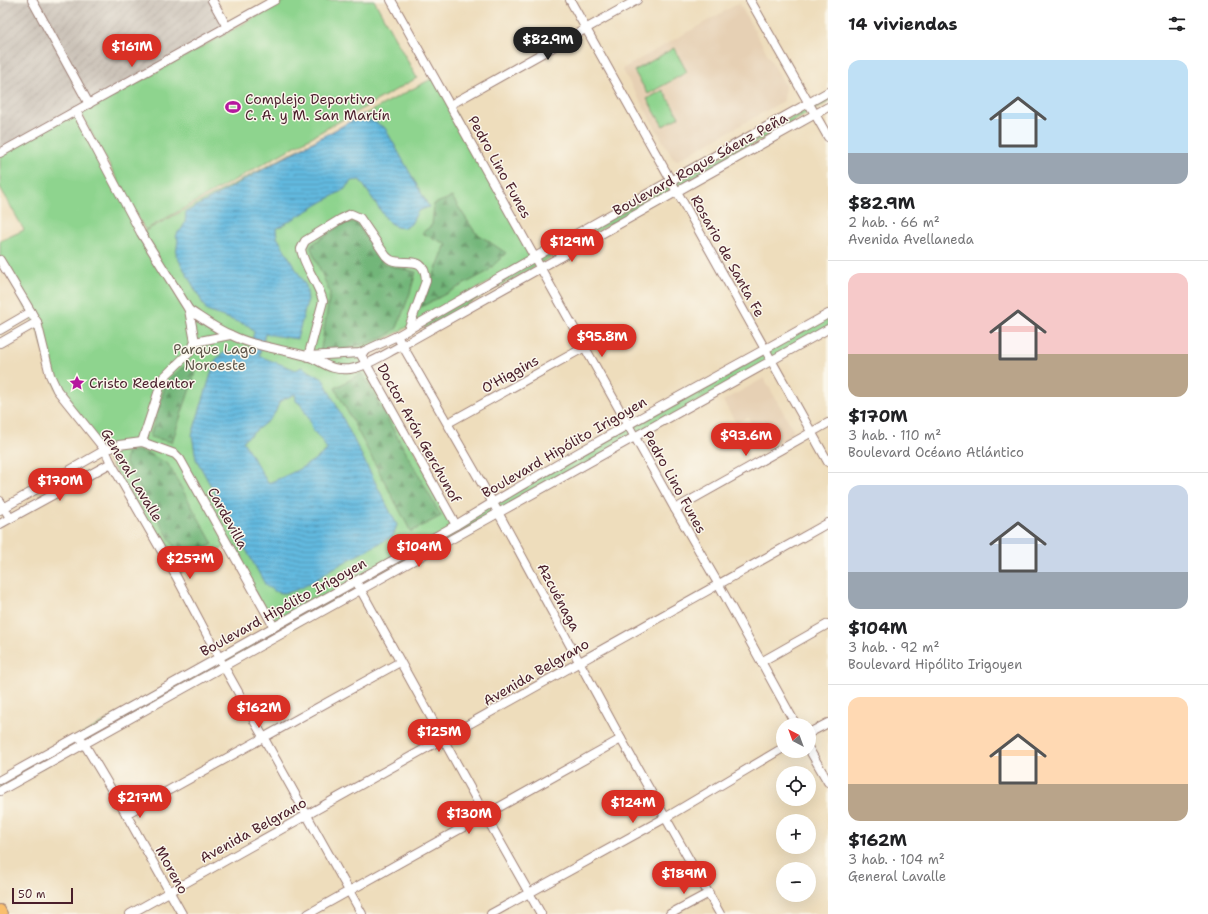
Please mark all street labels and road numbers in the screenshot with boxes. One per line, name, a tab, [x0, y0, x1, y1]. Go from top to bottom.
street label: Boulevard Roque Sáenz Peña	[610, 108, 791, 220]
street label: Pedro Lino Funes	[464, 113, 536, 221]
street label: Rosario de Santa Fe	[687, 192, 769, 320]
street label: O'Higgins	[478, 351, 542, 397]
street label: Doctor Arón Gerchunof	[373, 360, 465, 507]
street label: Boulevard Hipólito Irigoyen	[478, 392, 650, 502]
street label: General Lavalle	[97, 425, 167, 525]
street label: Pedro Lino Funes	[639, 428, 711, 536]
street label: Cardevilla	[204, 484, 252, 552]
street label: Boulevard Hipólito Irigoyen	[197, 553, 370, 660]
street label: Azcuénaga	[534, 560, 585, 634]
street label: Avenida Belgrano	[480, 634, 592, 710]
street label: Avenida Belgrano	[196, 793, 310, 867]
street label: Moreno	[151, 843, 193, 897]

